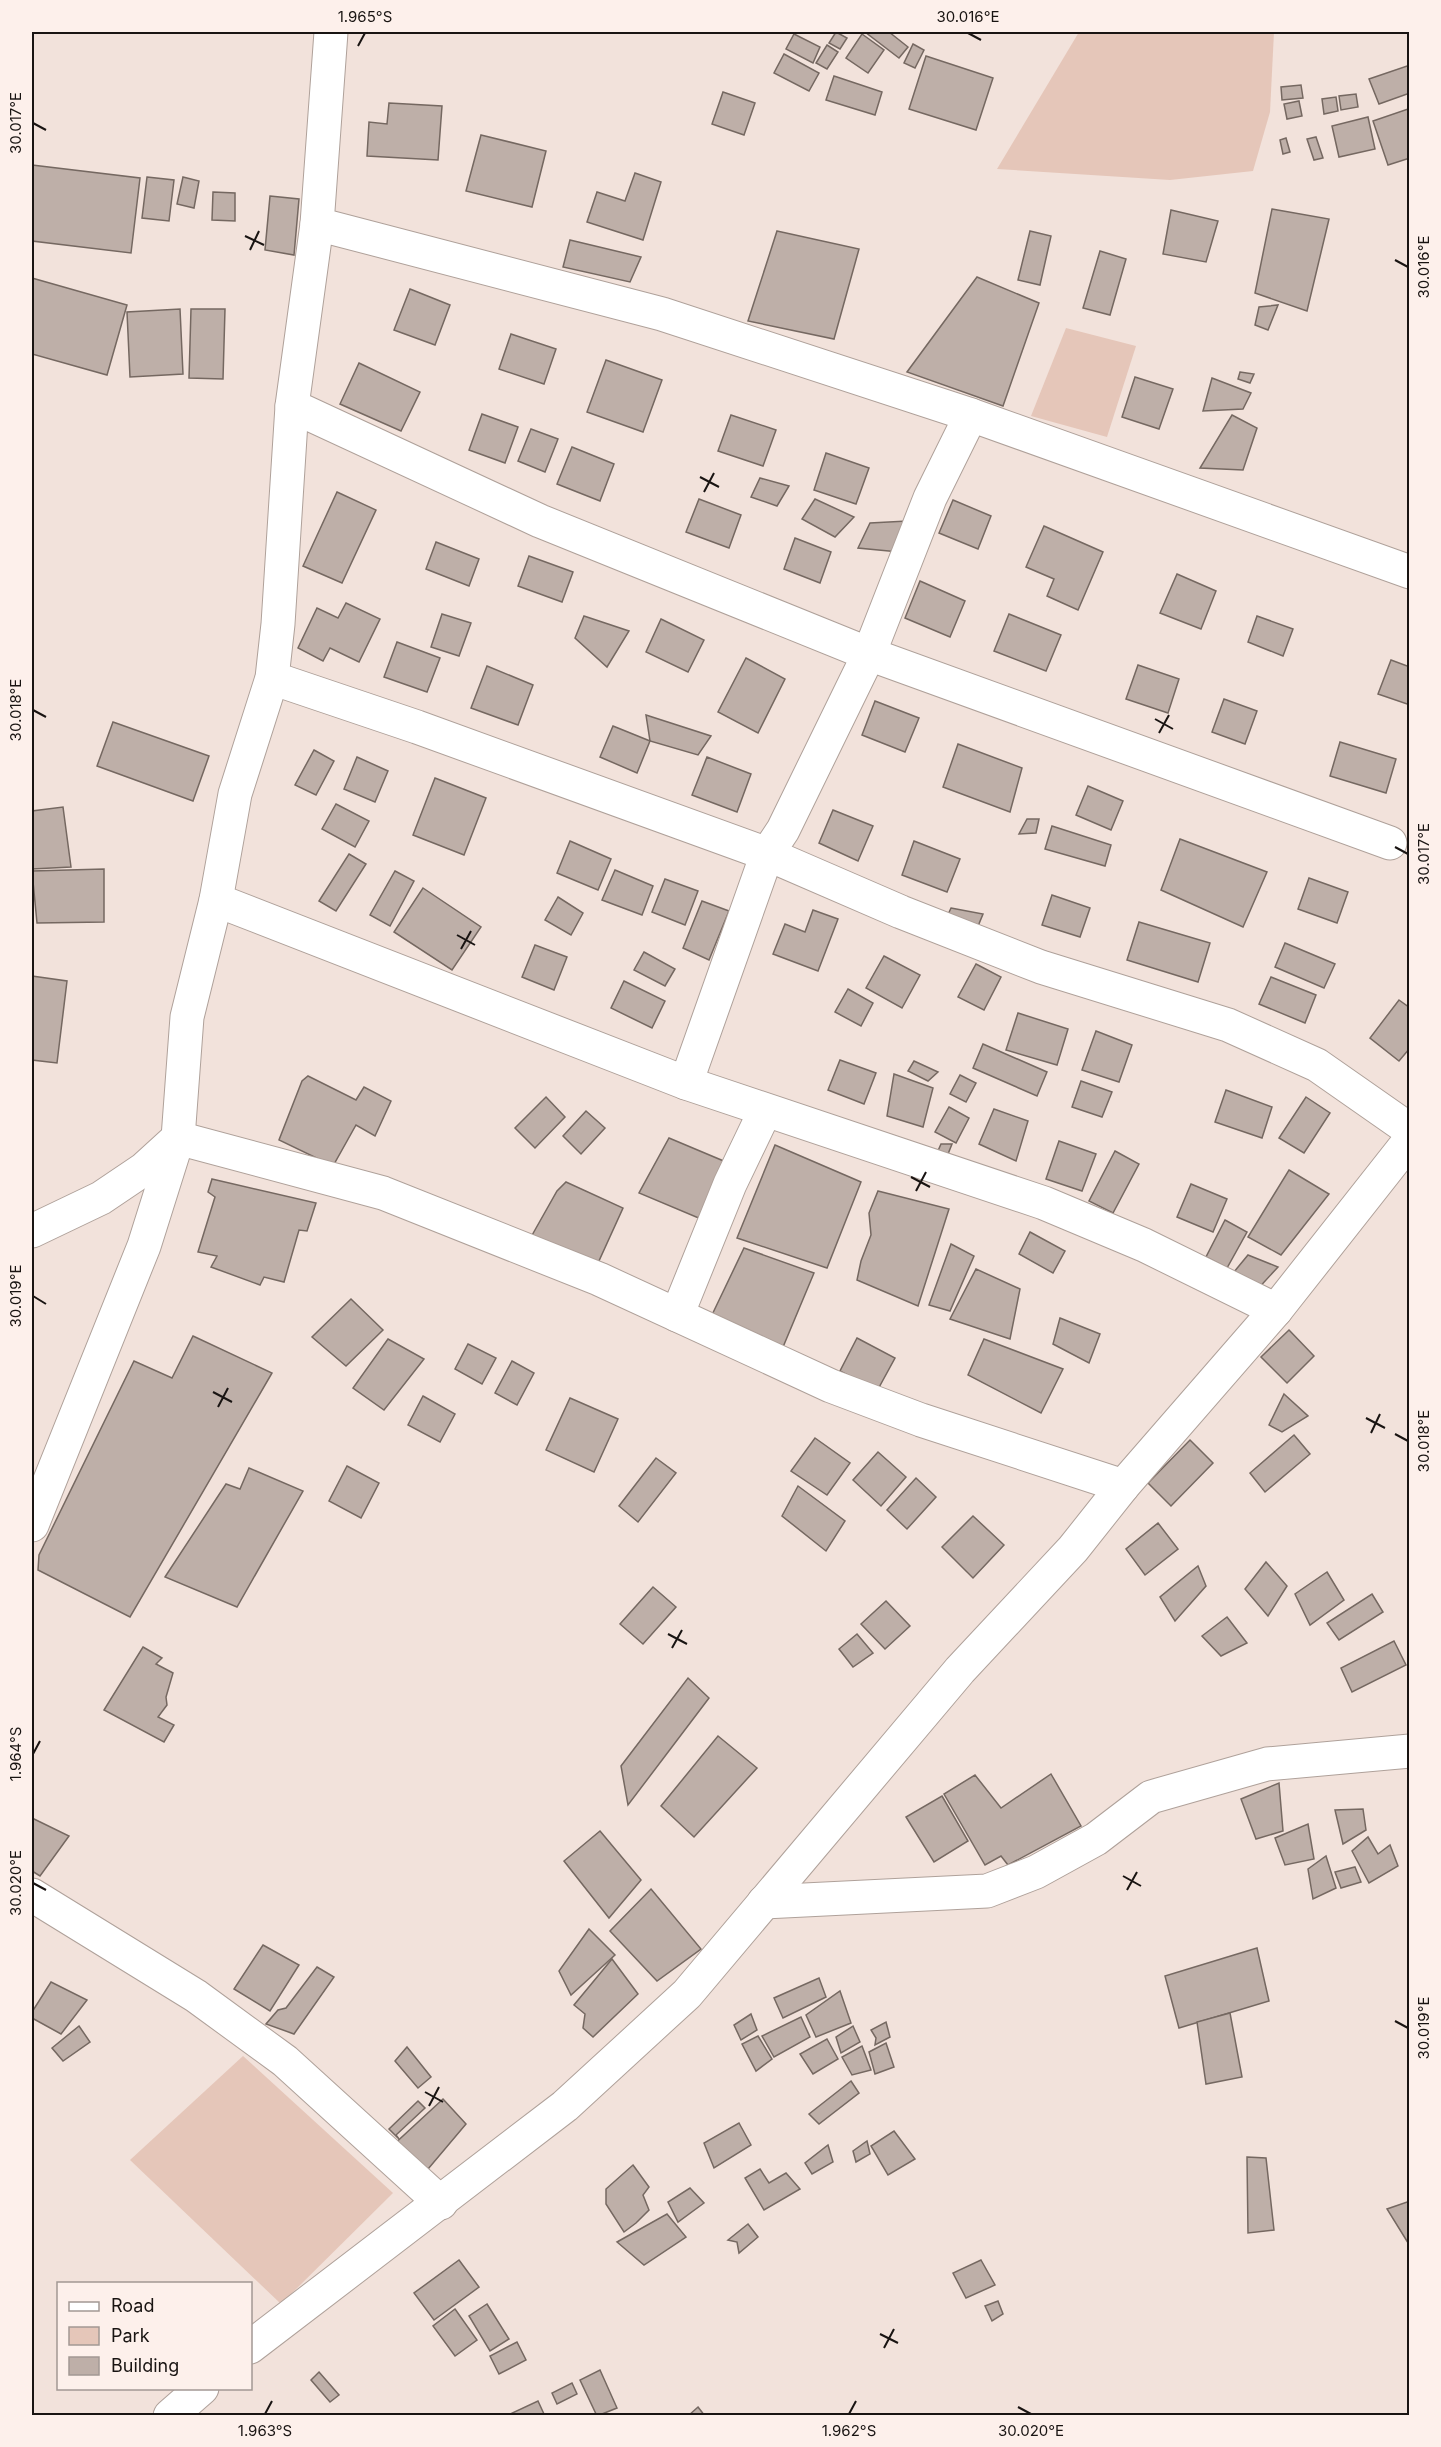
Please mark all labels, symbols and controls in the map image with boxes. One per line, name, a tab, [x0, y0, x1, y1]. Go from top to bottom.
text: 1.965°S	[338, 7, 392, 26]
text: 30.016°E	[936, 7, 1000, 26]
text: 30.017°E	[6, 92, 25, 154]
text: 30.016°E	[1414, 235, 1433, 299]
text: 30.018°E	[6, 679, 25, 741]
text: 30.017°E	[1414, 823, 1433, 885]
text: 30.019°E	[6, 1264, 25, 1328]
text: 30.018°E	[1414, 1410, 1433, 1472]
text: 1.964°S	[6, 1727, 25, 1781]
text: 30.020°E	[6, 1850, 25, 1916]
text: 30.019°E	[1414, 1996, 1433, 2060]
legend	[57, 2282, 252, 2390]
text: Road	[111, 2295, 154, 2316]
text: Park	[111, 2325, 150, 2346]
text: Building	[111, 2355, 179, 2376]
text: 1.963°S	[238, 2421, 292, 2440]
text: 1.962°S	[822, 2421, 876, 2440]
text: 30.020°E	[998, 2421, 1064, 2440]

